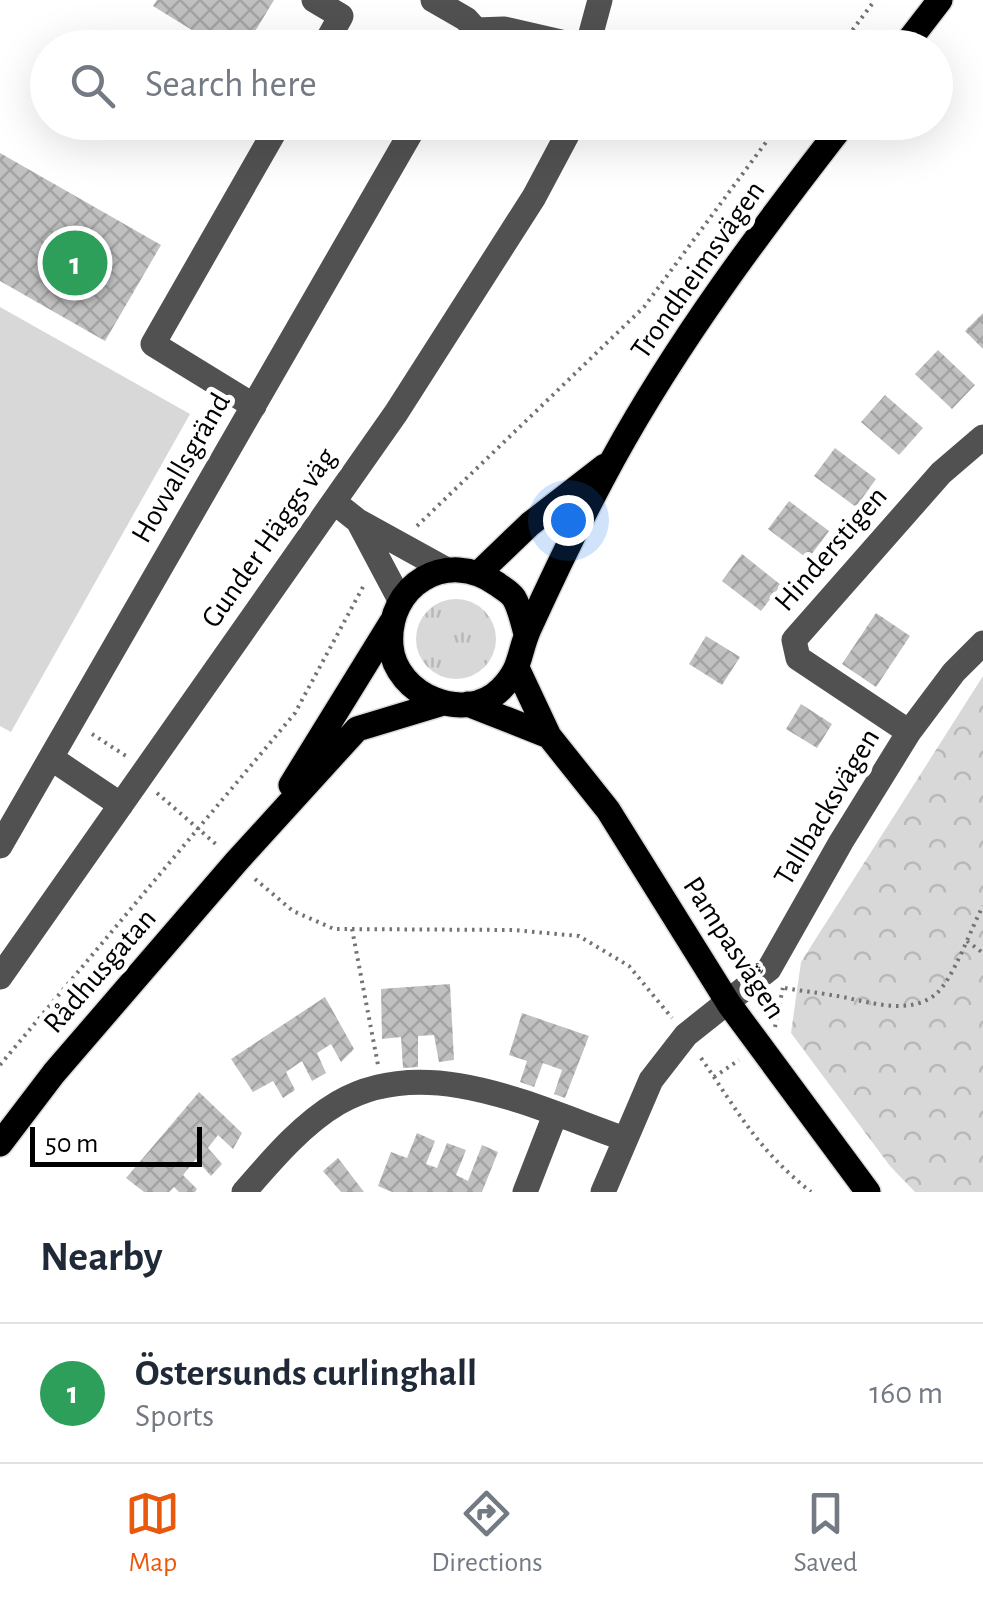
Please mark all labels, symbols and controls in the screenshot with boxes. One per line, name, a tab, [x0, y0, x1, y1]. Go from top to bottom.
search box	[30, 30, 953, 140]
icon: search	[65, 58, 120, 113]
text: Search here	[145, 66, 317, 104]
street label: Trondheimsvägen	[626, 176, 770, 364]
pin: 1	[42, 226, 108, 300]
street label: Hovvallsgränd	[126, 388, 236, 548]
street label: Gunder Häggs väg	[196, 442, 342, 633]
street label: Hinderstigen	[769, 481, 893, 617]
your location	[543, 495, 594, 546]
street label: Tallbacksvägen	[769, 723, 885, 891]
street label: Pampasvägen	[677, 872, 791, 1024]
street label: Rådhusgatan	[38, 903, 162, 1039]
scale bar	[30, 1122, 202, 1166]
text: 50 m	[45, 1130, 99, 1158]
text: Nearby	[40, 1236, 163, 1278]
text: Östersunds curlinghall	[135, 1355, 477, 1393]
text: 1	[67, 1377, 78, 1409]
text: 160 m	[869, 1377, 943, 1409]
text: Sports	[135, 1400, 214, 1432]
tab: Map	[125, 1486, 180, 1580]
tab: Directions	[431, 1486, 543, 1580]
tab: Saved	[794, 1486, 858, 1580]

